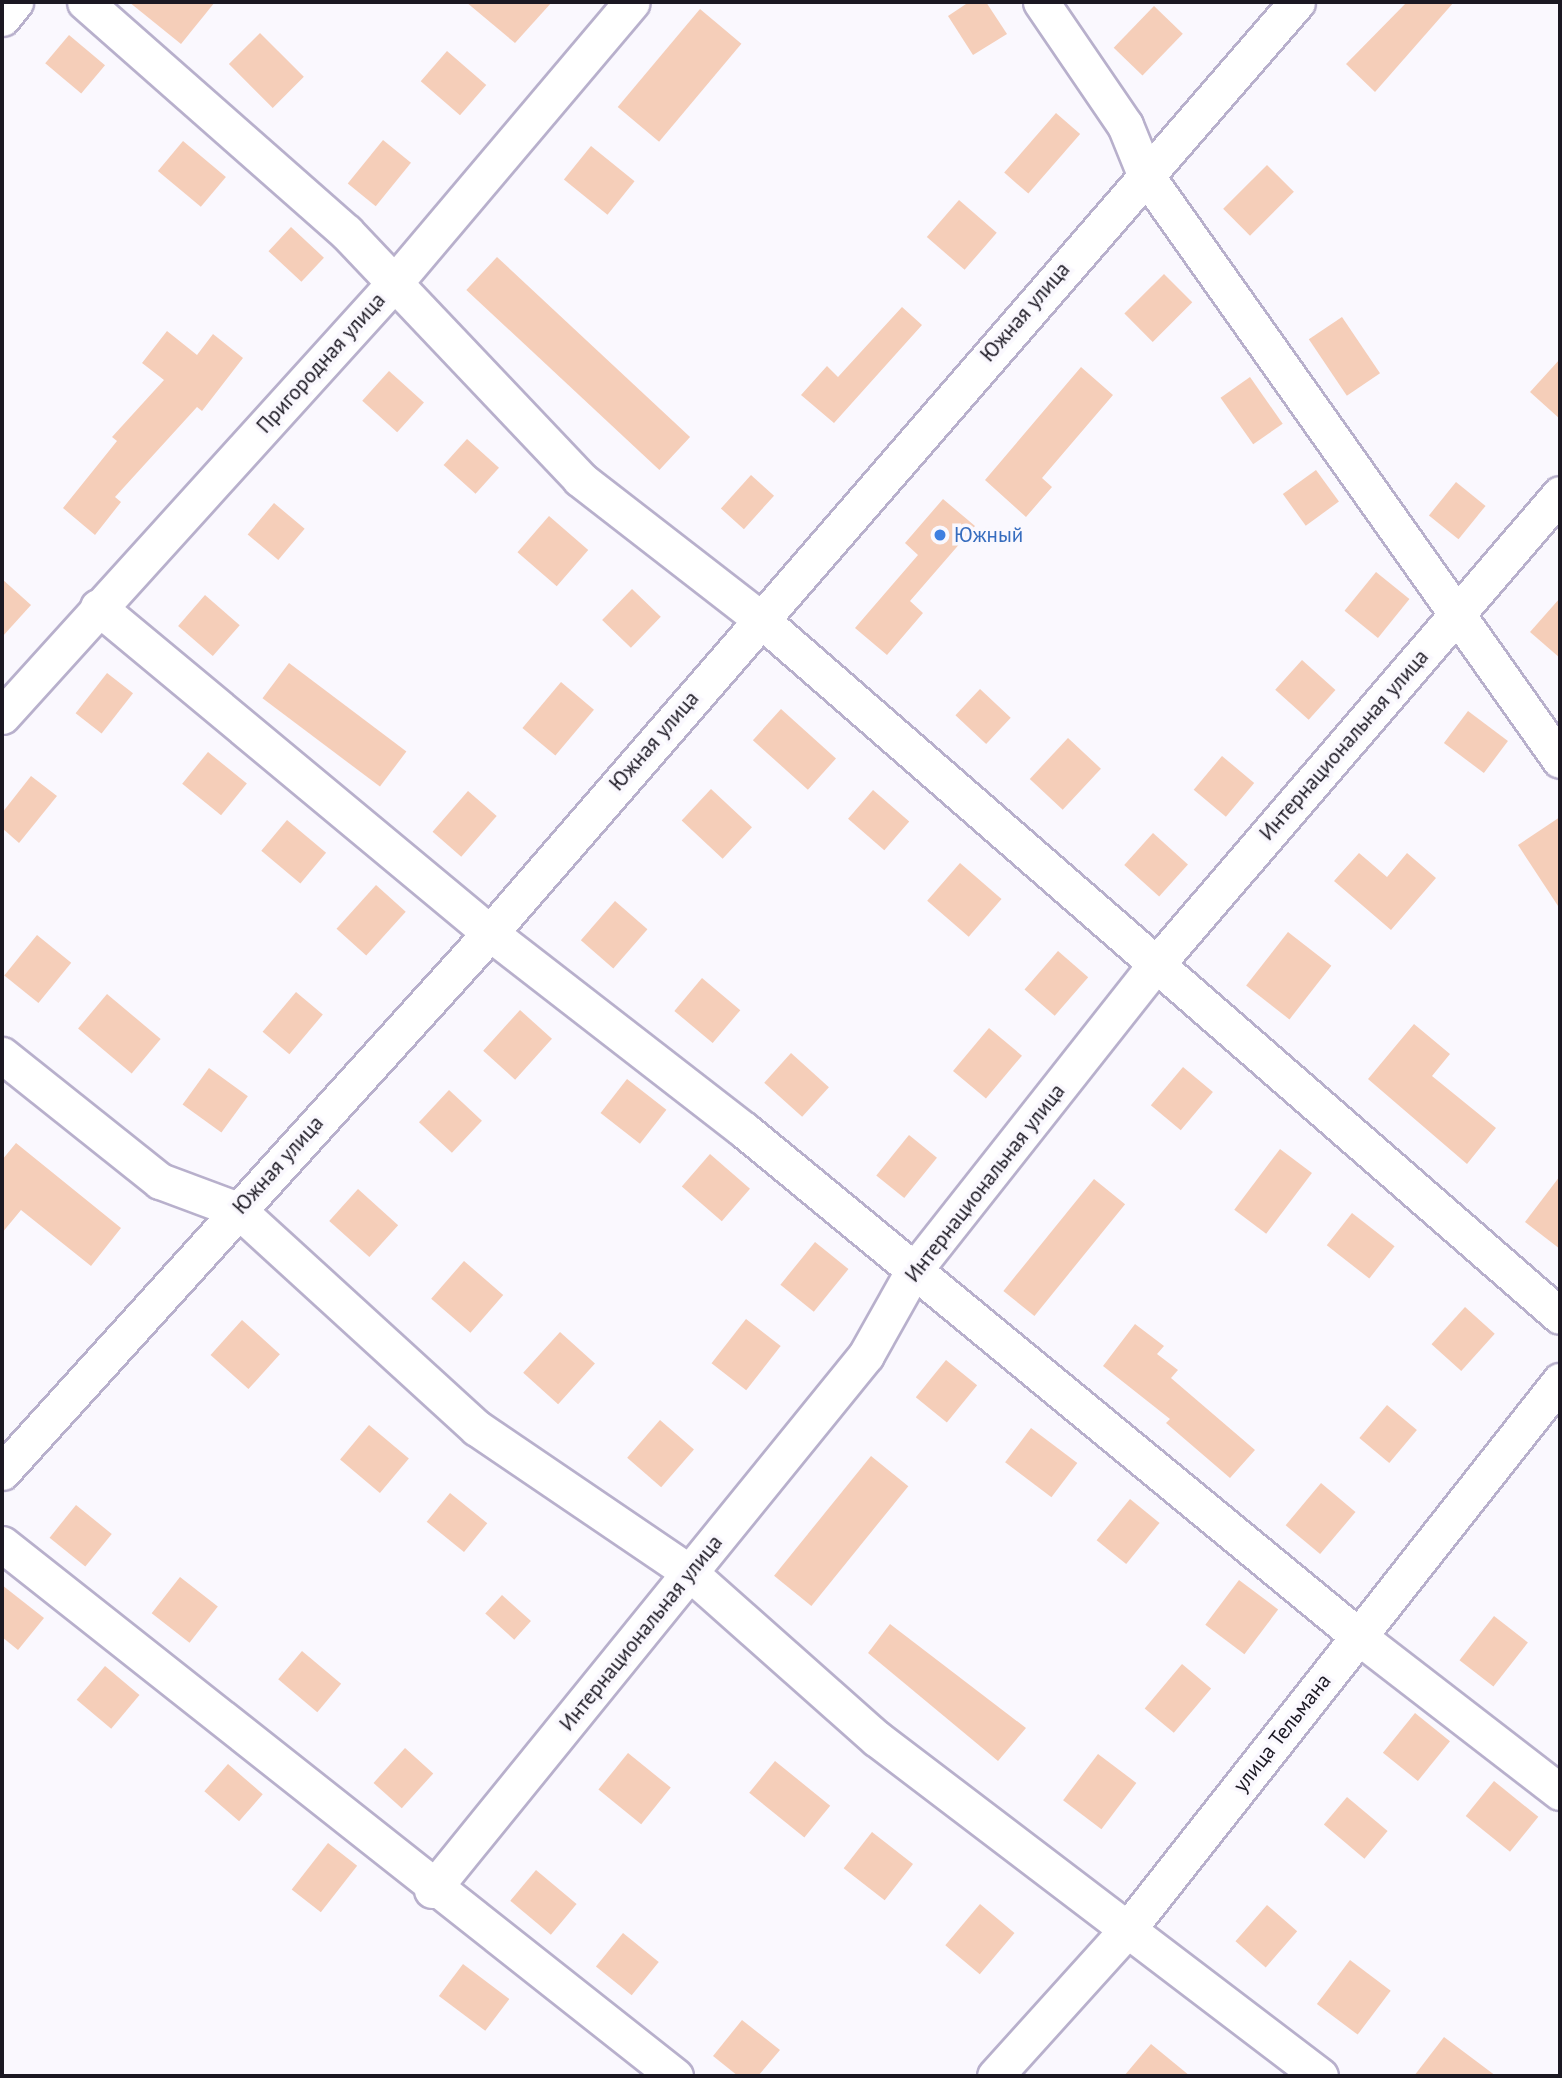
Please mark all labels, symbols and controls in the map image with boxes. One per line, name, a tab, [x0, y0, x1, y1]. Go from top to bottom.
street label: Южная улица	[975, 257, 1075, 367]
street label: Пригородная улица	[251, 288, 391, 438]
place label: Южный	[954, 522, 1023, 548]
marker: Южный	[932, 527, 948, 543]
street label: Интернациональная улица	[1254, 644, 1434, 846]
street label: Южная улица	[604, 686, 704, 796]
street label: Интернациональная улица	[900, 1079, 1070, 1287]
street label: Южная улица	[227, 1111, 329, 1219]
street label: Интернациональная улица	[554, 1530, 728, 1736]
street label: улица Тельмана	[1228, 1668, 1336, 1798]

